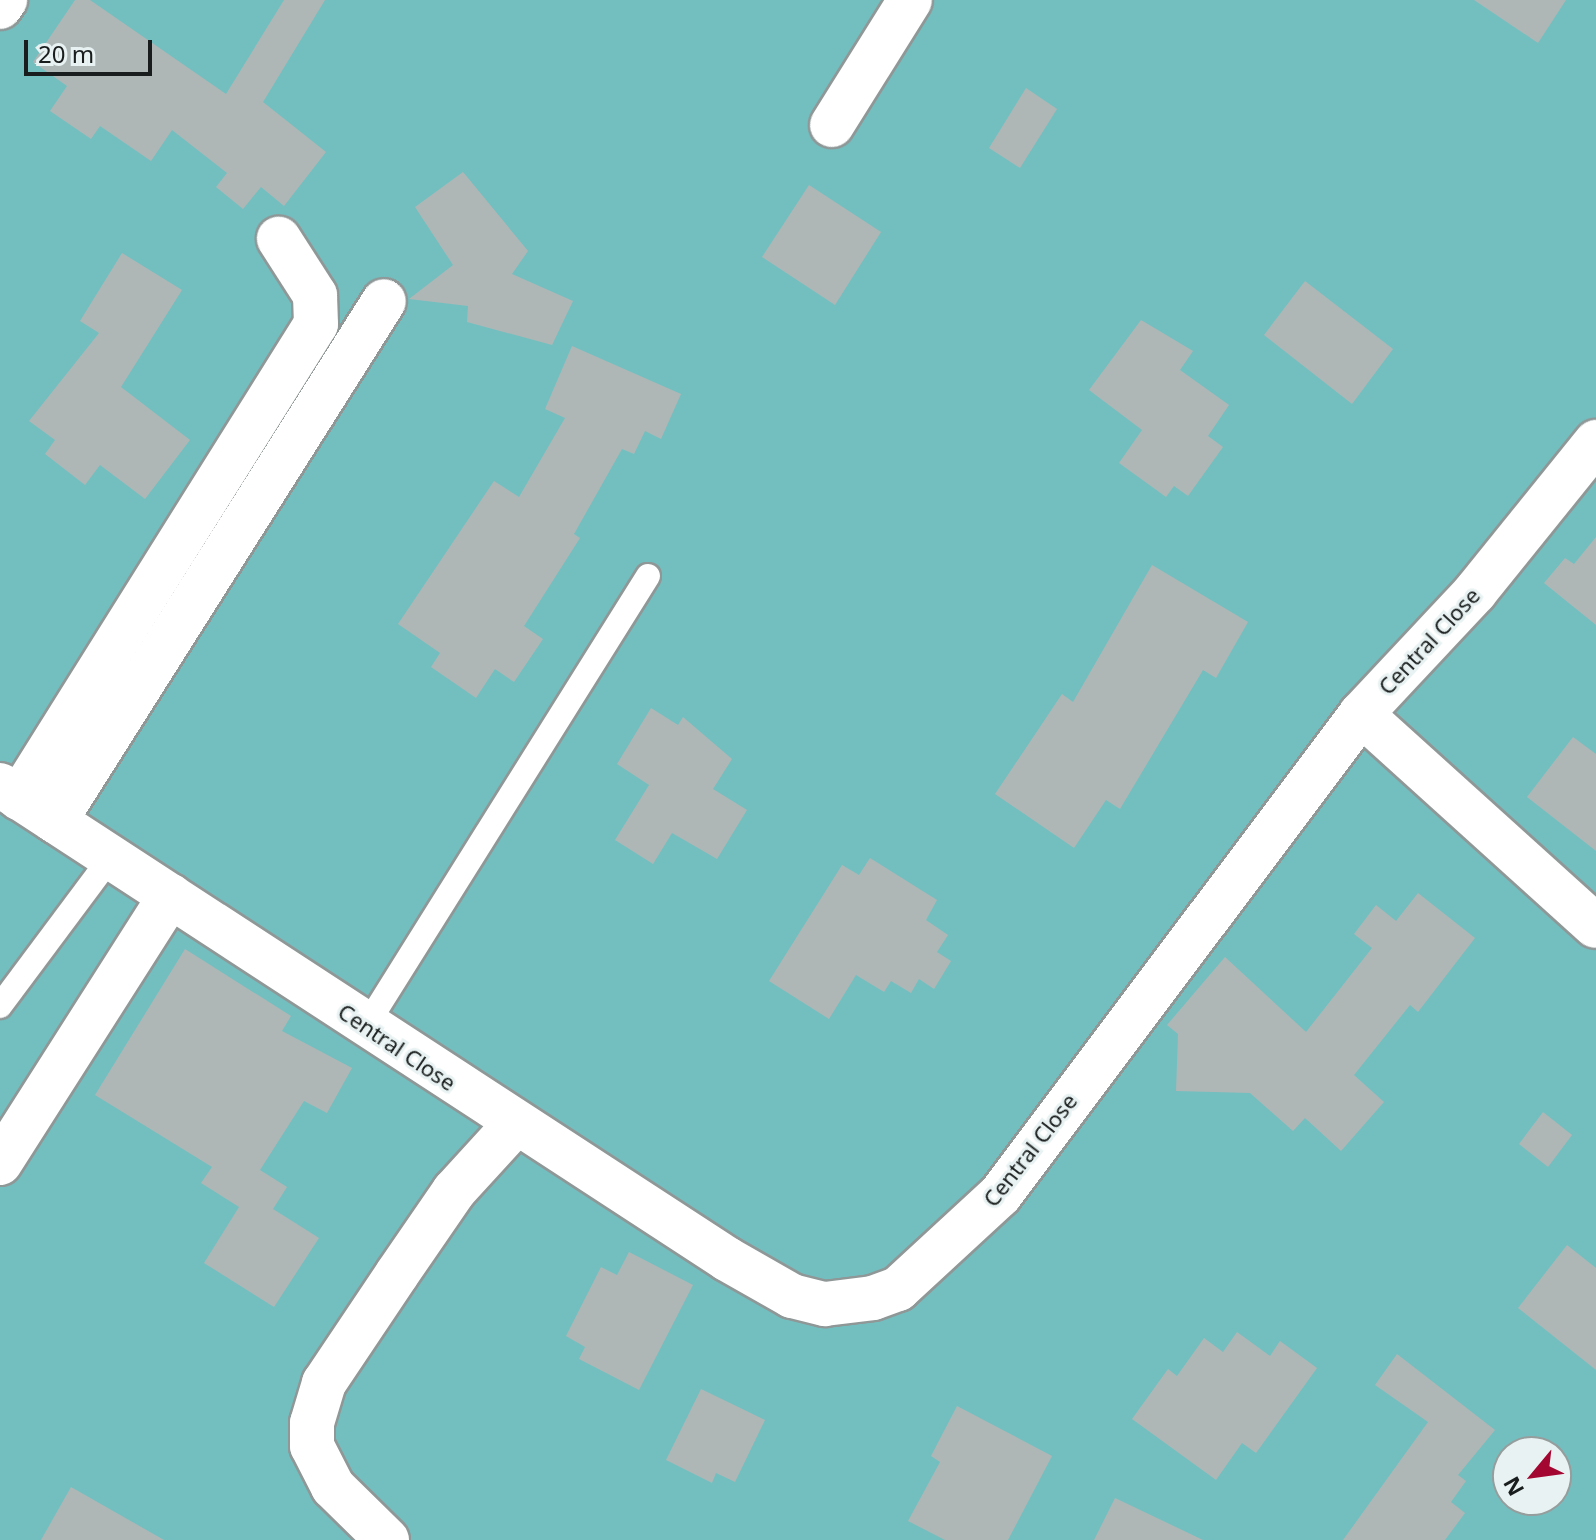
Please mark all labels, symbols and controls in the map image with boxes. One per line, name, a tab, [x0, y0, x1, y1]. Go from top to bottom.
scale bar	[28, 24, 156, 74]
text: 20 m	[38, 37, 94, 70]
street label: Central Close	[1373, 582, 1485, 700]
street label: Central Close	[333, 998, 461, 1096]
street label: Central Close	[978, 1088, 1082, 1212]
north arrow	[1492, 1436, 1572, 1516]
text: N	[1495, 1472, 1530, 1502]

